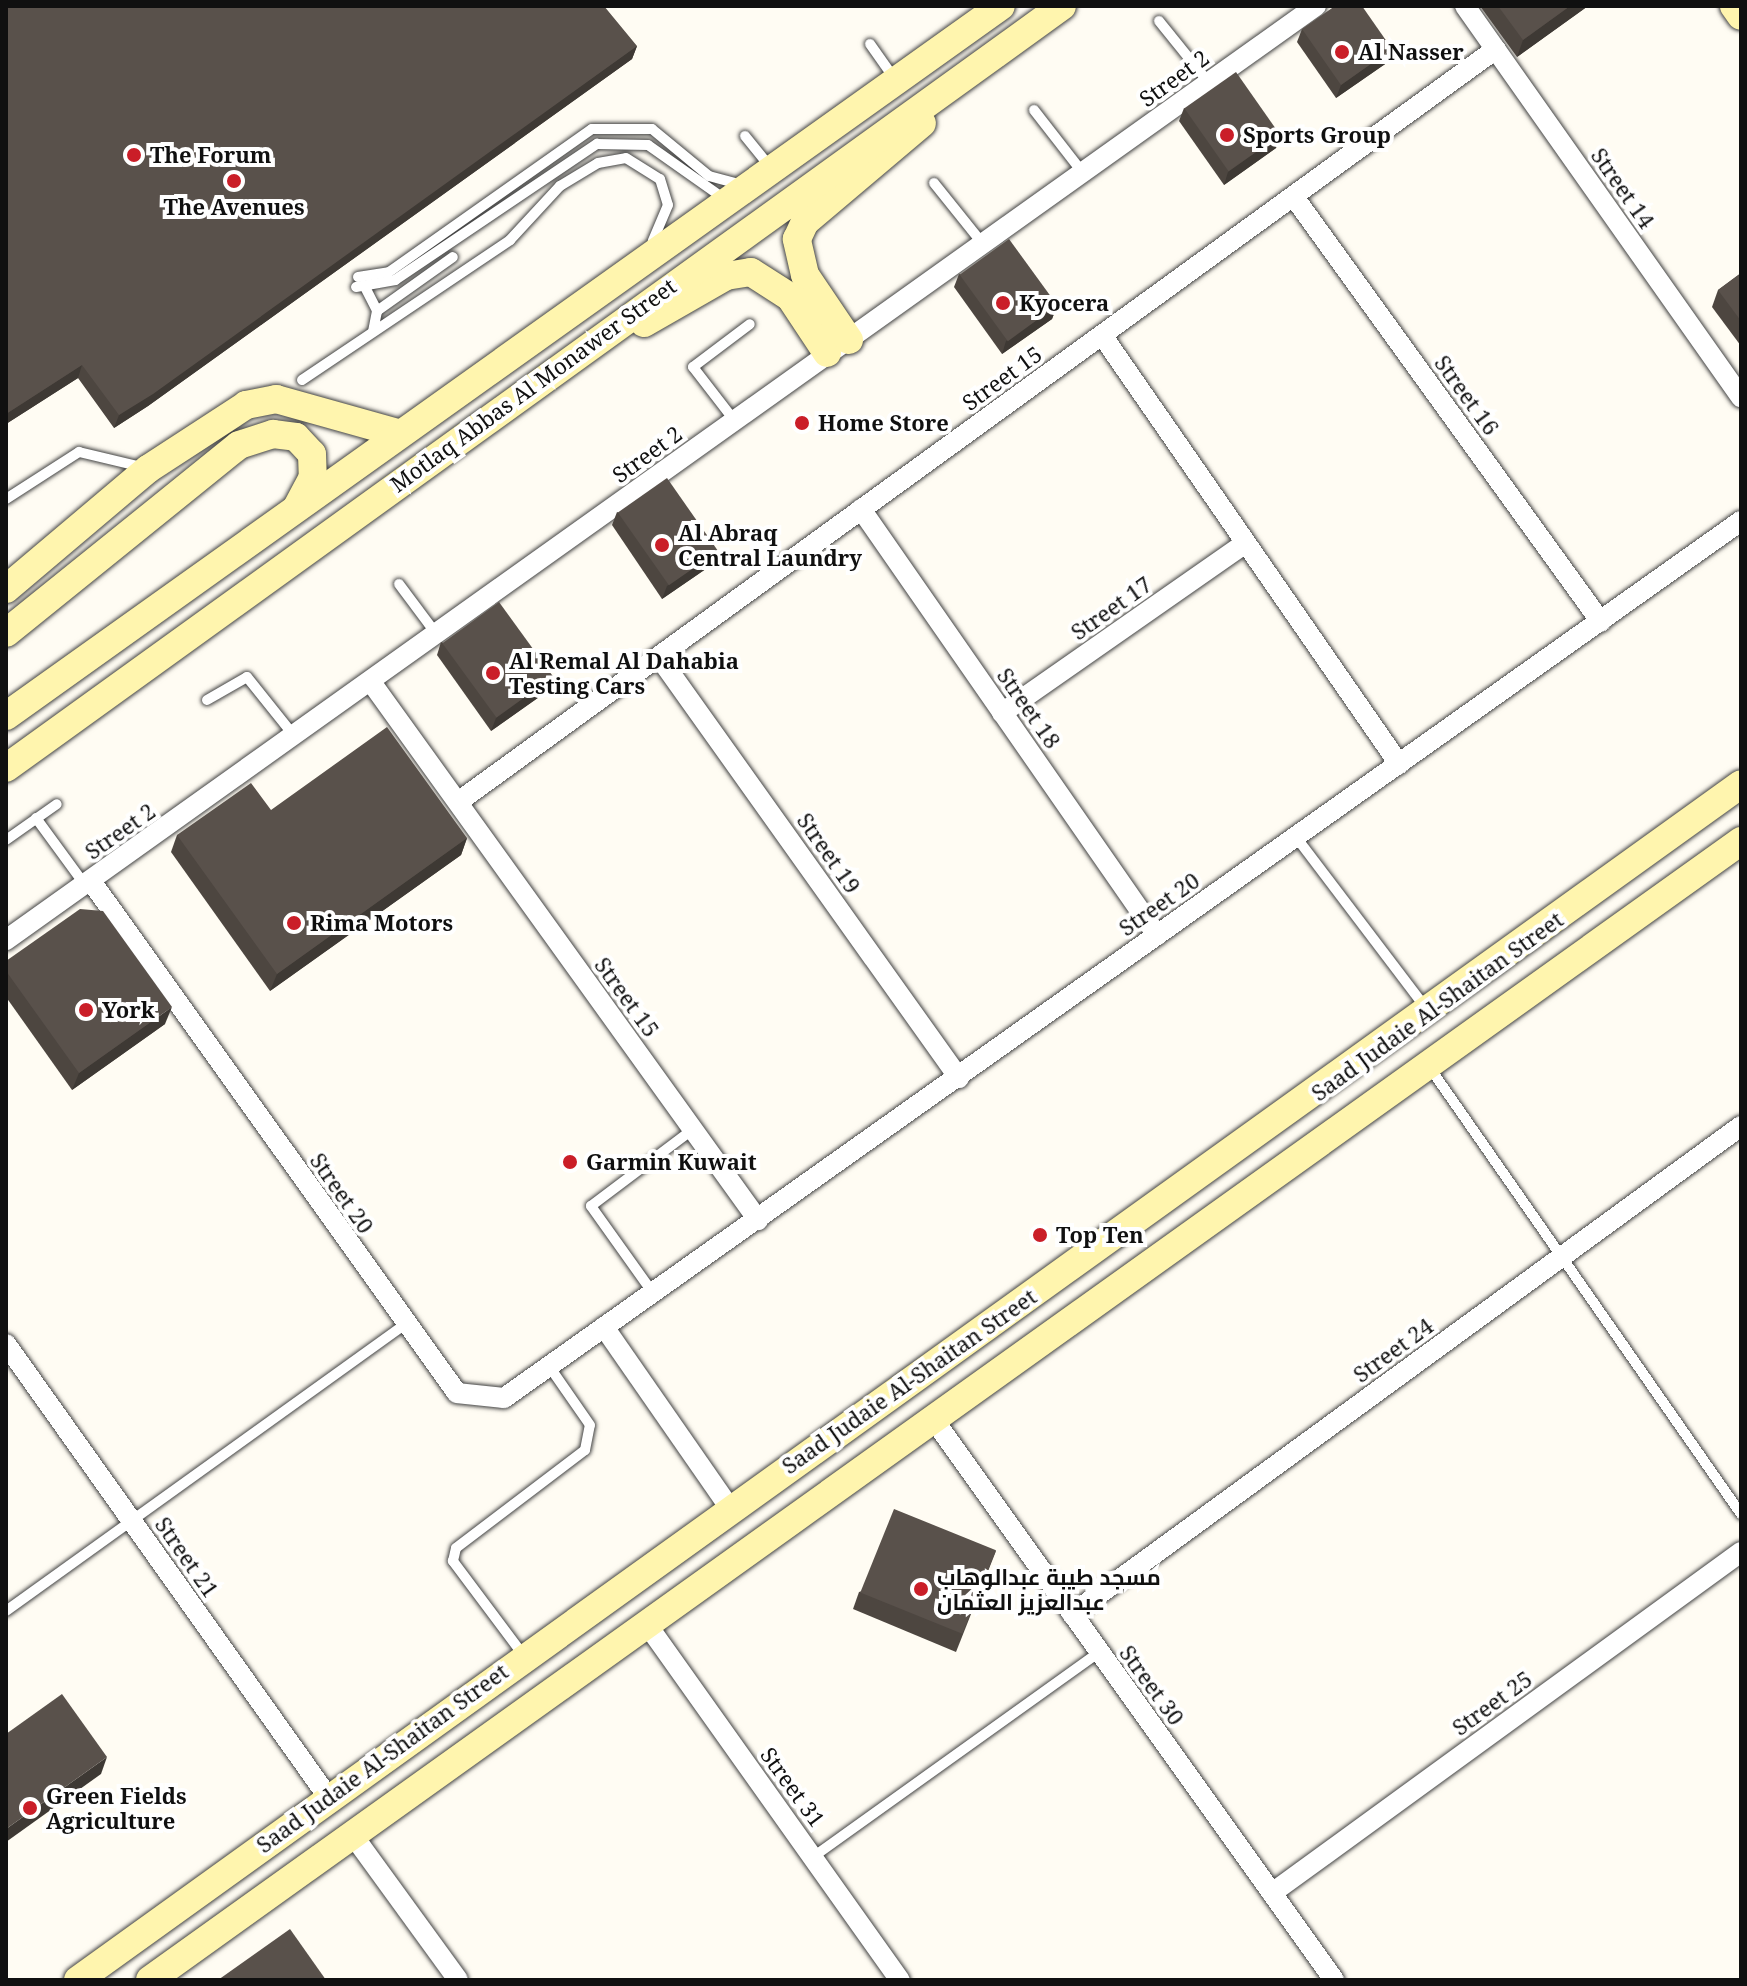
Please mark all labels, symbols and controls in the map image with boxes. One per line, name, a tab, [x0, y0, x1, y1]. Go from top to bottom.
place label: Al Nasser	[1358, 39, 1464, 65]
marker: Al Nasser	[1333, 43, 1351, 61]
street label: Street 2	[1134, 44, 1214, 112]
place label: Sports Group	[1243, 122, 1391, 148]
marker: Sports Group	[1218, 126, 1236, 144]
place label: The Forum	[150, 142, 272, 168]
street label: Street 14	[1586, 143, 1660, 233]
marker: The Forum	[125, 146, 143, 164]
marker: The Avenues	[225, 172, 243, 190]
place label: The Avenues	[163, 194, 305, 220]
street label: Motlaq Abbas Al Monawer Street	[385, 273, 681, 497]
place label: Kyocera	[1019, 290, 1109, 316]
marker: Kyocera	[994, 294, 1012, 312]
street label: Street 15	[957, 340, 1047, 416]
street label: Street 16	[1429, 350, 1505, 440]
place label: Home Store	[818, 410, 949, 436]
marker: Home Store	[793, 414, 811, 432]
street label: Street 2	[607, 420, 687, 488]
place label: Al Abraq Central Laundry	[678, 519, 862, 570]
marker: Al Abraq Central Laundry	[653, 536, 671, 554]
street label: Street 17	[1066, 571, 1156, 645]
place label: Al Remal Al Dahabia Testing Cars	[509, 647, 739, 698]
street label: Street 18	[992, 663, 1066, 753]
marker: Al Remal Al Dahabia Testing Cars	[484, 664, 502, 682]
street label: Street 2	[80, 797, 160, 865]
street label: Street 19	[792, 808, 866, 898]
street label: Street 20	[1114, 867, 1204, 941]
street label: Saad Judaie Al-Shaitan Street	[1306, 906, 1568, 1106]
place label: Rima Motors	[310, 910, 453, 936]
marker: Rima Motors	[285, 914, 303, 932]
street label: Street 15	[589, 952, 665, 1042]
place label: York	[102, 997, 155, 1023]
marker: York	[77, 1001, 95, 1019]
street label: Street 20	[305, 1148, 379, 1238]
place label: Garmin Kuwait	[586, 1149, 757, 1175]
marker: Garmin Kuwait	[561, 1153, 579, 1171]
place label: Top Ten	[1056, 1222, 1144, 1248]
marker: Top Ten	[1031, 1226, 1049, 1244]
street label: Saad Judaie Al-Shaitan Street	[777, 1283, 1041, 1479]
street label: Street 24	[1348, 1312, 1438, 1388]
street label: Street 21	[150, 1512, 224, 1602]
place label: مسجد طيبة عبدالوهاب عبدالعزيز العثمان	[937, 1563, 1161, 1614]
marker: مسجد طيبة عبدالوهاب عبدالعزيز العثمان	[912, 1580, 930, 1598]
street label: Street 30	[1114, 1640, 1190, 1730]
street label: Saad Judaie Al-Shaitan Street	[251, 1658, 513, 1858]
street label: Street 25	[1447, 1665, 1537, 1741]
street label: Street 31	[755, 1742, 831, 1832]
place label: Green Fields Agriculture	[46, 1782, 187, 1834]
marker: Green Fields Agriculture	[21, 1799, 39, 1817]

